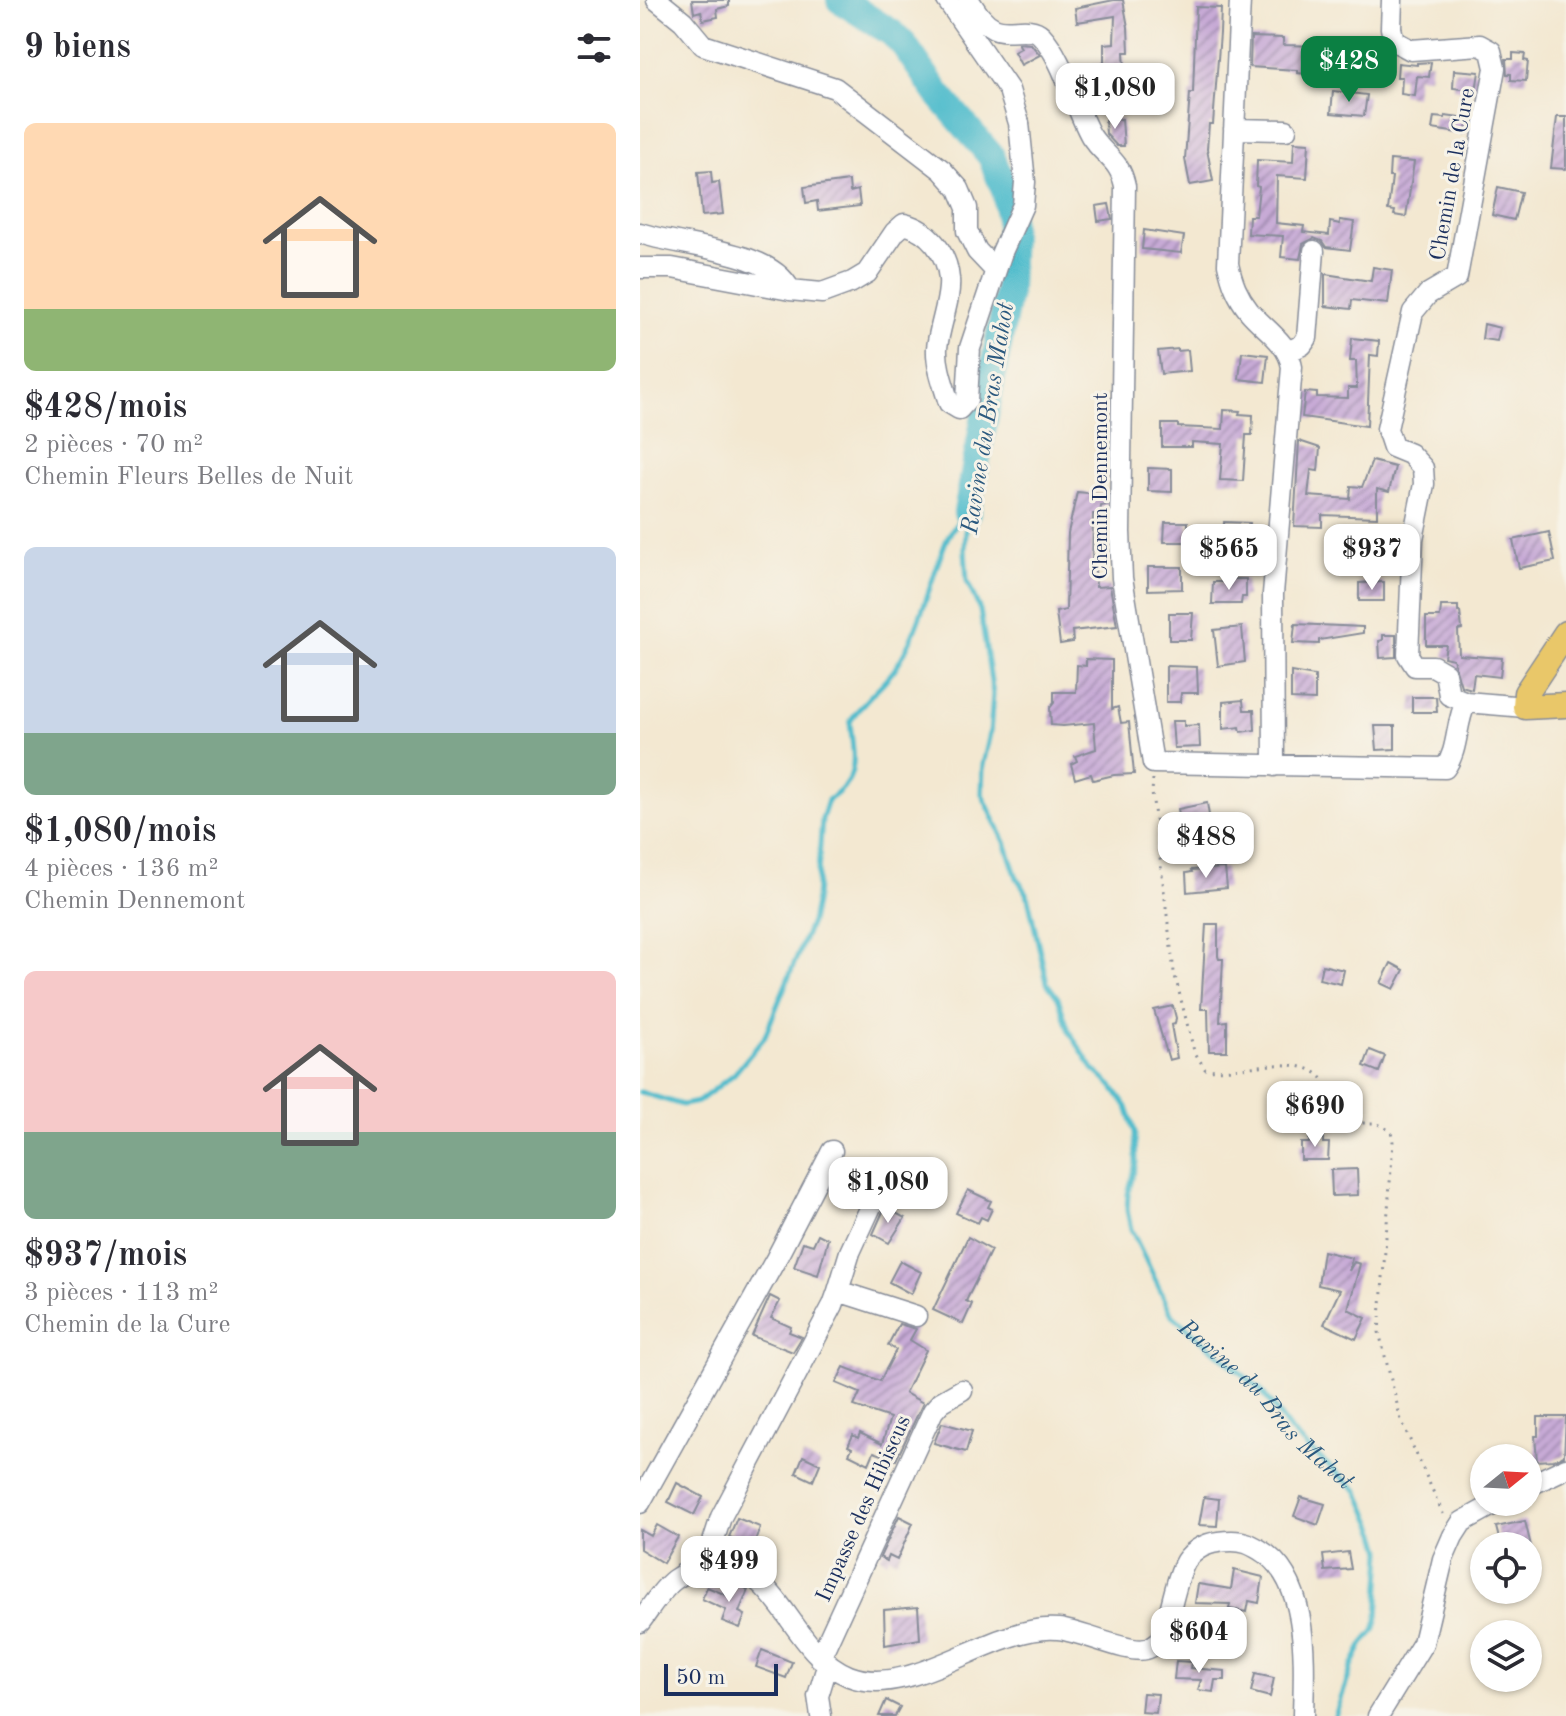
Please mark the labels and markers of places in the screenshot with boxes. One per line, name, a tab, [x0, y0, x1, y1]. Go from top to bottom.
pin: $428	[1302, 36, 1396, 104]
pin: $1,080	[1050, 63, 1180, 131]
pin: $565	[1182, 524, 1276, 592]
pin: $937	[1325, 524, 1419, 592]
pin: $488	[1159, 812, 1253, 880]
pin: $690	[1268, 1081, 1362, 1149]
pin: $1,080	[823, 1157, 953, 1225]
pin: $499	[682, 1536, 776, 1604]
pin: $604	[1152, 1607, 1246, 1675]

